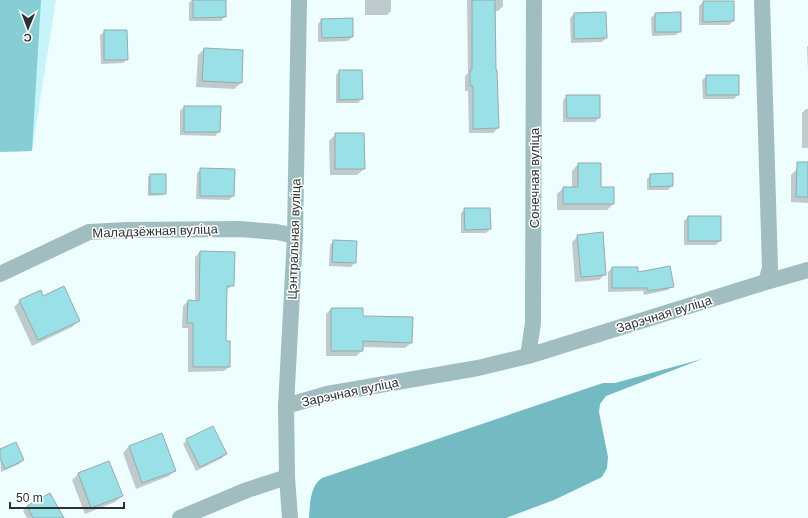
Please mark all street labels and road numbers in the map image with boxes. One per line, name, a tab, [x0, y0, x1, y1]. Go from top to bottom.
street label: Сонечная вуліца	[527, 127, 542, 228]
street label: Цэнтральная вуліца	[284, 177, 304, 300]
street label: Маладзёжная вуліца	[92, 221, 219, 241]
street label: Зарэчная вуліца	[615, 292, 714, 336]
street label: Зарэчная вуліца	[300, 374, 401, 410]

